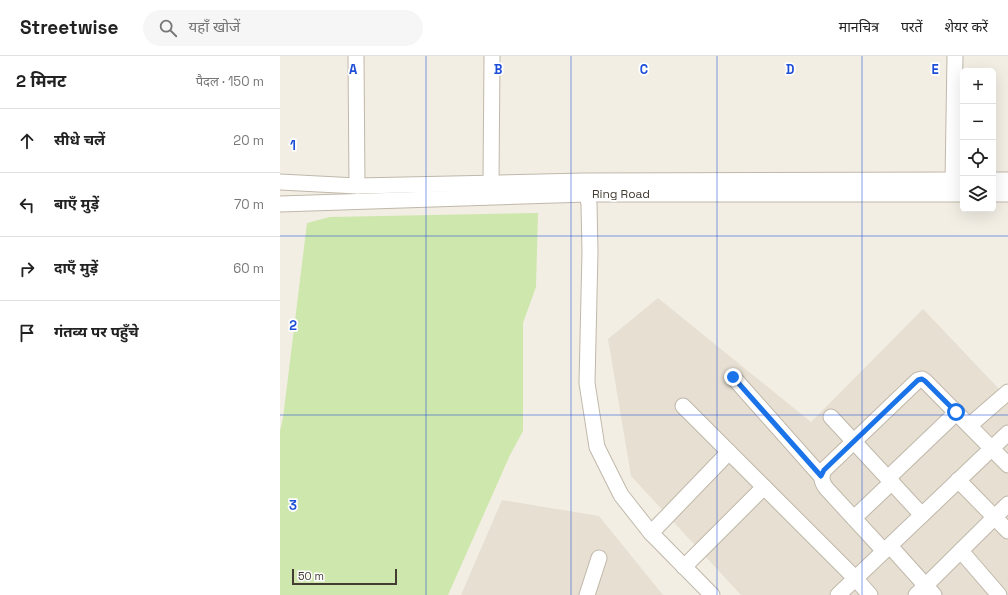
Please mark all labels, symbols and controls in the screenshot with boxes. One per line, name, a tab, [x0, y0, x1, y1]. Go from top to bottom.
search box	[143, 10, 423, 46]
text: Streetwise	[20, 15, 119, 40]
icon: search	[157, 17, 179, 39]
text: यहाँ खोजें	[189, 17, 240, 36]
text: मानचित्र	[839, 18, 879, 36]
text: परतें	[901, 18, 923, 36]
text: शेयर करें	[945, 18, 988, 36]
text: A	[349, 61, 358, 78]
text: B	[494, 61, 503, 78]
text: C	[640, 61, 648, 78]
text: D	[786, 61, 795, 78]
text: E	[931, 61, 939, 78]
map controls	[960, 68, 996, 212]
button: +	[960, 68, 996, 104]
text: 2 मिनट	[16, 70, 66, 92]
text: पैदल · 150 m	[196, 73, 264, 90]
button: −	[960, 104, 996, 140]
icon: ahead	[16, 130, 38, 152]
text: सीधे चलें	[54, 130, 105, 149]
text: 20 m	[233, 132, 264, 149]
text: 1	[290, 137, 296, 154]
button: locate	[960, 140, 996, 176]
button: layers	[960, 176, 996, 212]
street label: Ring Road	[592, 186, 650, 202]
icon: left	[16, 194, 38, 216]
text: बाएँ मुड़ें	[54, 194, 99, 213]
text: 70 m	[234, 196, 264, 213]
icon: right	[16, 258, 38, 280]
text: दाएँ मुड़ें	[54, 258, 98, 277]
text: 60 m	[233, 260, 264, 277]
text: 2	[289, 317, 297, 334]
icon: arrive	[16, 322, 38, 344]
text: गंतव्य पर पहुँचे	[54, 322, 139, 341]
route end	[724, 368, 742, 386]
route start	[947, 403, 965, 421]
text: 3	[289, 497, 297, 514]
scale bar	[292, 567, 397, 586]
text: 50 m	[298, 569, 324, 583]

